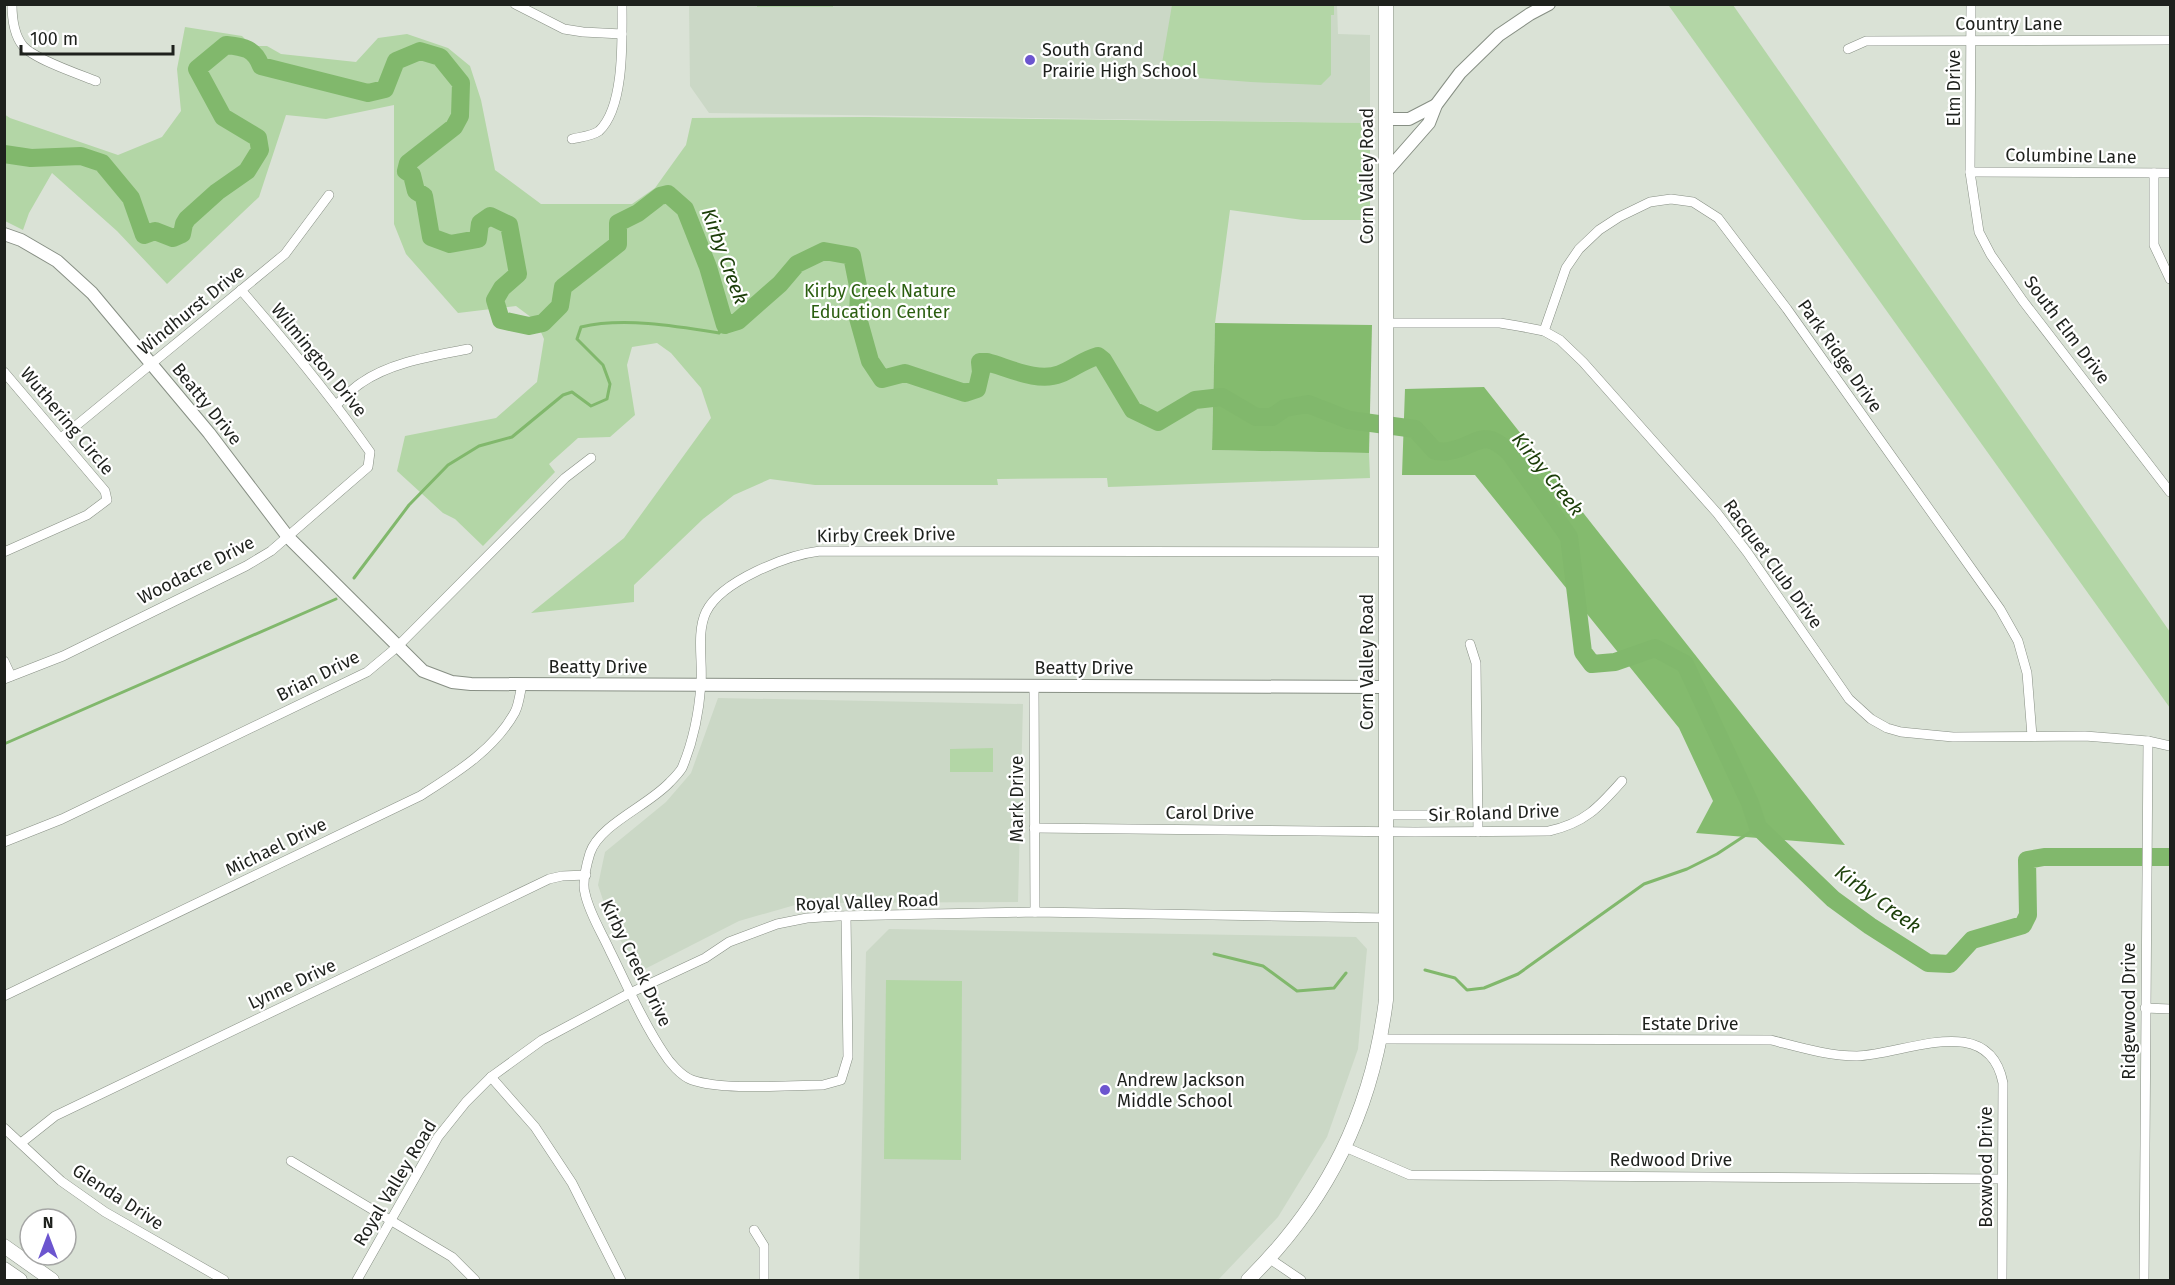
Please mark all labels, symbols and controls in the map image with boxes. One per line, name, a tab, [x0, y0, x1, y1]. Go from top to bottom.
street label: Country Lane	[1955, 13, 2063, 35]
scale bar	[21, 18, 172, 56]
text: 100 m	[30, 28, 78, 50]
place label: South Grand Prairie High School	[1042, 39, 1197, 82]
street label: Elm Drive	[1943, 49, 1965, 127]
marker: South Grand Prairie High School	[1023, 53, 1037, 67]
street label: Corn Valley Road	[1356, 108, 1378, 244]
street label: Columbine Lane	[2005, 144, 2137, 168]
water label: Kirby Creek	[697, 205, 754, 307]
street label: Windhurst Drive	[133, 260, 249, 360]
street label: South Elm Drive	[2019, 272, 2115, 388]
park label: Kirby Creek Nature Education Center	[804, 280, 956, 323]
street label: Park Ridge Drive	[1793, 295, 1887, 417]
street label: Wilmington Drive	[266, 299, 372, 421]
street label: Beatty Drive	[167, 359, 247, 449]
street label: Wuthering Circle	[16, 363, 118, 479]
water label: Kirby Creek	[1507, 427, 1589, 521]
street label: Racquet Club Drive	[1719, 495, 1827, 633]
street label: Kirby Creek Drive	[816, 523, 956, 547]
street label: Woodacre Drive	[134, 531, 258, 609]
street label: Corn Valley Road	[1356, 594, 1378, 730]
street label: Brian Drive	[273, 646, 363, 706]
street label: Beatty Drive	[548, 656, 648, 678]
street label: Beatty Drive	[1034, 657, 1134, 679]
street label: Mark Drive	[1006, 756, 1028, 842]
street label: Sir Roland Drive	[1428, 800, 1560, 826]
street label: Carol Drive	[1166, 802, 1254, 824]
street label: Michael Drive	[222, 813, 330, 881]
water label: Kirby Creek	[1830, 860, 1926, 938]
street label: Royal Valley Road	[795, 889, 939, 915]
street label: Kirby Creek Drive	[596, 896, 676, 1030]
street label: Ridgewood Drive	[2118, 942, 2140, 1080]
street label: Lynne Drive	[245, 954, 339, 1014]
street label: Estate Drive	[1641, 1013, 1739, 1035]
place label: Andrew Jackson Middle School	[1117, 1069, 1245, 1112]
marker: Andrew Jackson Middle School	[1098, 1083, 1112, 1097]
street label: Boxwood Drive	[1975, 1106, 1997, 1228]
street label: Royal Valley Road	[349, 1116, 441, 1250]
street label: Redwood Drive	[1610, 1149, 1732, 1171]
street label: Glenda Drive	[68, 1159, 168, 1235]
north arrow	[18, 1207, 78, 1267]
text: N	[43, 1213, 53, 1232]

